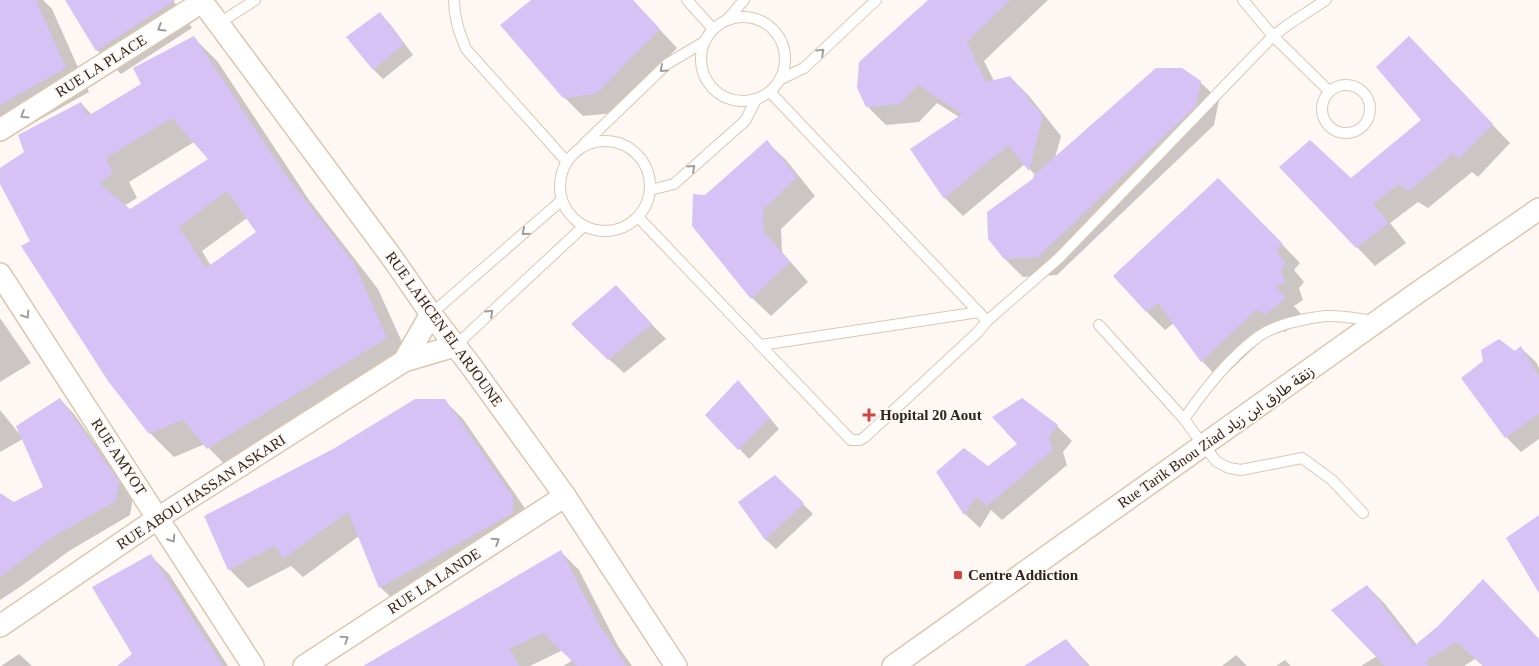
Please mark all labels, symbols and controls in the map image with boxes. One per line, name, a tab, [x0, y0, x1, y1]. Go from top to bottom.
one-way arrow	[157, 22, 167, 31]
street label: RUE LA PLACE	[53, 32, 149, 100]
one-way arrow	[815, 49, 824, 58]
one-way arrow	[660, 63, 669, 72]
one-way arrow	[20, 109, 29, 118]
one-way arrow	[686, 165, 695, 174]
one-way arrow	[522, 226, 531, 235]
street label: RUE LAHCEN EL ARJOUNE	[382, 249, 506, 409]
one-way arrow	[20, 309, 30, 318]
one-way arrow	[485, 310, 494, 319]
street label: Rue Tarik Bnou Ziad زنقة طارق ابن زياد	[1115, 363, 1318, 512]
place label: Hopital 20 Aout	[880, 407, 982, 423]
marker: Hopital 20 Aout	[862, 408, 876, 422]
street label: RUE AMYOT	[88, 416, 150, 498]
street label: RUE ABOU HASSAN ASKARI	[114, 431, 288, 553]
one-way arrow	[165, 534, 175, 543]
one-way arrow	[490, 538, 499, 548]
street label: RUE LA LANDE	[385, 545, 483, 617]
place label: Centre Addiction	[968, 567, 1079, 583]
marker: Centre Addiction	[952, 569, 964, 581]
one-way arrow	[339, 636, 348, 646]

